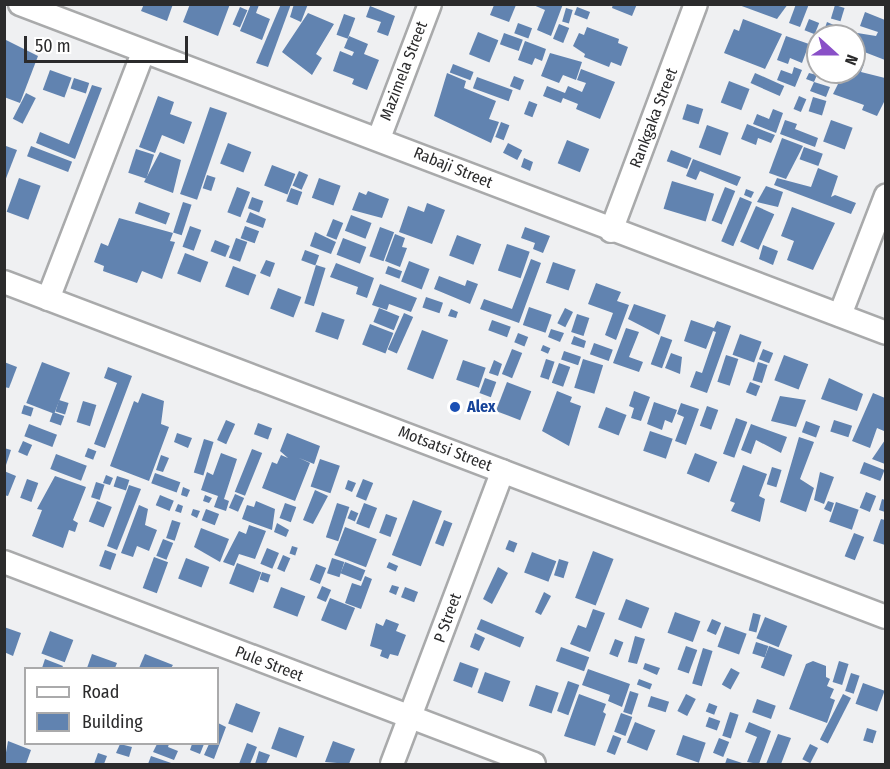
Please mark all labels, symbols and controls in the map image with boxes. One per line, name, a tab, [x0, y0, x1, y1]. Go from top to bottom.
street label: Mazimela Street	[376, 19, 432, 123]
scale bar	[27, 24, 190, 62]
north arrow	[806, 24, 866, 84]
text: 50 m	[35, 35, 71, 57]
text: N	[841, 52, 862, 68]
street label: Rankgaka Street	[626, 65, 682, 171]
street label: Rabaji Street	[411, 143, 495, 193]
place label: Alex	[467, 397, 495, 417]
marker: Alex	[448, 400, 462, 414]
street label: Motsatsi Street	[395, 422, 495, 476]
street label: P Street	[430, 591, 466, 645]
street label: Pule Street	[232, 642, 306, 686]
legend	[24, 667, 219, 745]
text: Road	[82, 681, 119, 703]
text: Building	[82, 711, 143, 733]

